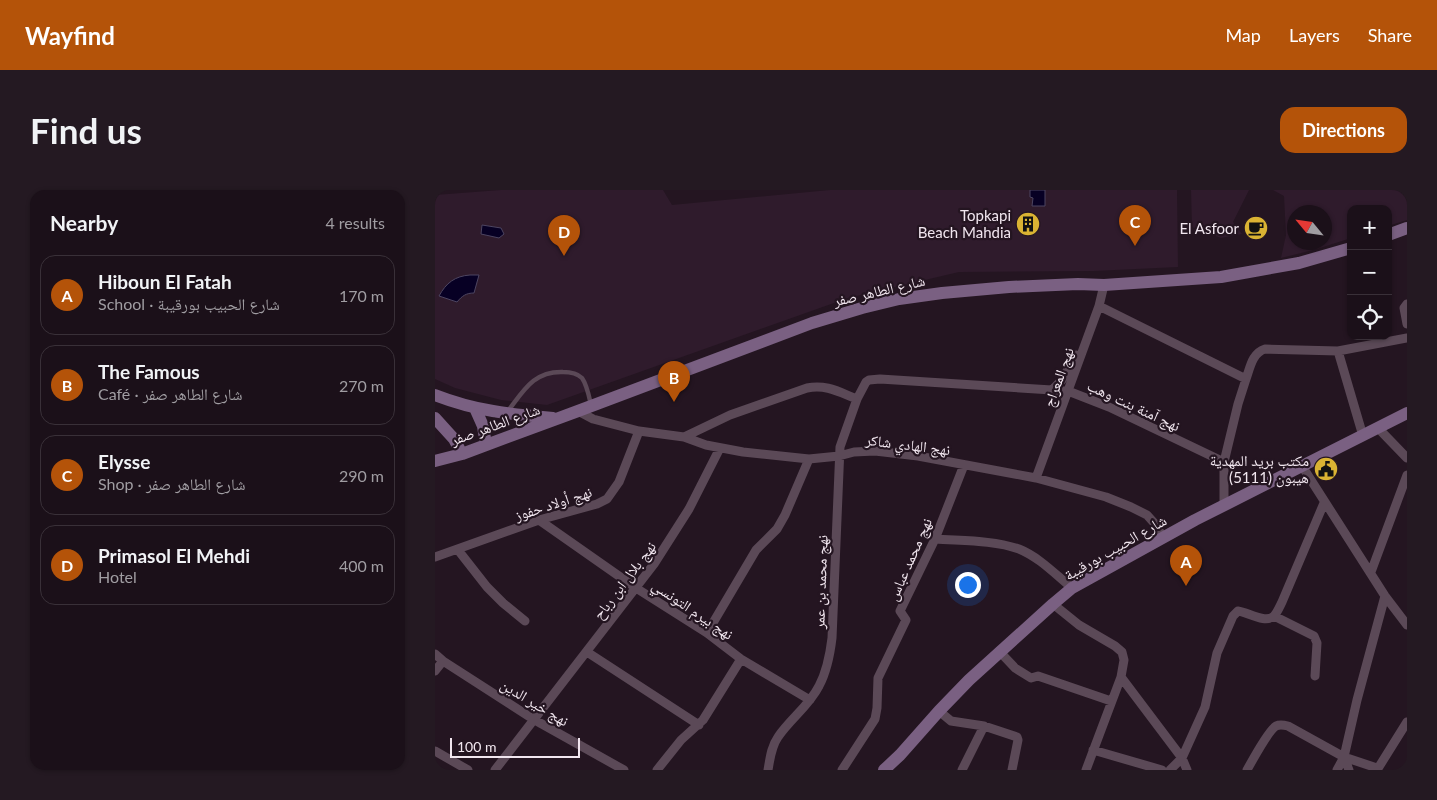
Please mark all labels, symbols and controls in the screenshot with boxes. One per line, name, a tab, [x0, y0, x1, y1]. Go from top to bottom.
text: Wayfind	[25, 21, 115, 50]
text: Map	[1225, 24, 1261, 46]
text: Layers	[1289, 24, 1340, 46]
text: Share	[1368, 24, 1412, 46]
button: Directions	[1280, 107, 1407, 153]
text: Find us	[30, 109, 142, 151]
pin: C	[1119, 205, 1151, 246]
north arrow	[1287, 205, 1332, 250]
map controls	[1347, 205, 1392, 340]
button: +	[1347, 205, 1392, 250]
place label: Topkapi Beach Mahdia	[918, 206, 1011, 241]
text: Nearby	[50, 210, 118, 235]
building icon: Topkapi Beach Mahdia	[1015, 211, 1041, 237]
text: 4 results	[325, 213, 385, 232]
pin: D	[548, 215, 580, 256]
cafe icon: El Asfoor	[1243, 215, 1269, 241]
place label: El Asfoor	[1179, 219, 1240, 237]
button: −	[1347, 250, 1392, 295]
text: Hiboun El Fatah	[98, 270, 232, 293]
street label: شارع الطاهر صفر	[830, 271, 927, 311]
text: A	[61, 286, 73, 305]
text: 170 m	[339, 286, 384, 305]
text: School · شارع الحبيب بورقيبة	[98, 294, 280, 313]
button: locate	[1347, 295, 1392, 340]
street label: نهج المعراج	[1039, 345, 1079, 410]
text: The Famous	[98, 360, 200, 383]
pin: B	[658, 361, 690, 402]
text: B	[62, 376, 72, 395]
text: 270 m	[339, 376, 384, 395]
street label: نهج آمنة بنت وهب	[1084, 376, 1183, 436]
text: Café · شارع الطاهر صفر	[98, 384, 242, 403]
street label: شارع الطاهر صفر	[447, 400, 543, 451]
street label: نهج الهادي شاكر	[863, 430, 951, 462]
text: Elysse	[98, 450, 150, 473]
place label: مكتب بريد المهدية هيبون (5111)	[1210, 451, 1309, 488]
public building icon: مكتب بريد المهدية هيبون (5111)	[1313, 456, 1339, 482]
text: C	[62, 466, 72, 485]
text: 290 m	[339, 466, 384, 485]
text: Shop · شارع الطاهر صفر	[98, 474, 246, 493]
street label: نهج أولاد حفوز	[511, 482, 595, 526]
street label: شارع الحبيب بورقيبة	[1061, 510, 1170, 585]
street label: نهج محمد عباس	[883, 515, 937, 604]
street label: نهج محمد بن عمر	[809, 535, 833, 630]
street label: نهج بلال ابن رباح	[589, 537, 661, 624]
text: Primasol El Mehdi	[98, 544, 250, 567]
pin: A	[1170, 545, 1202, 586]
text: D	[61, 556, 73, 575]
text: 400 m	[339, 556, 384, 575]
text: Hotel	[98, 567, 137, 586]
your location	[955, 572, 981, 598]
street label: نهج بيرم التونسي	[647, 575, 737, 646]
street label: نهج خير الدين	[497, 675, 572, 731]
scale bar	[450, 735, 580, 758]
text: 100 m	[457, 738, 496, 755]

